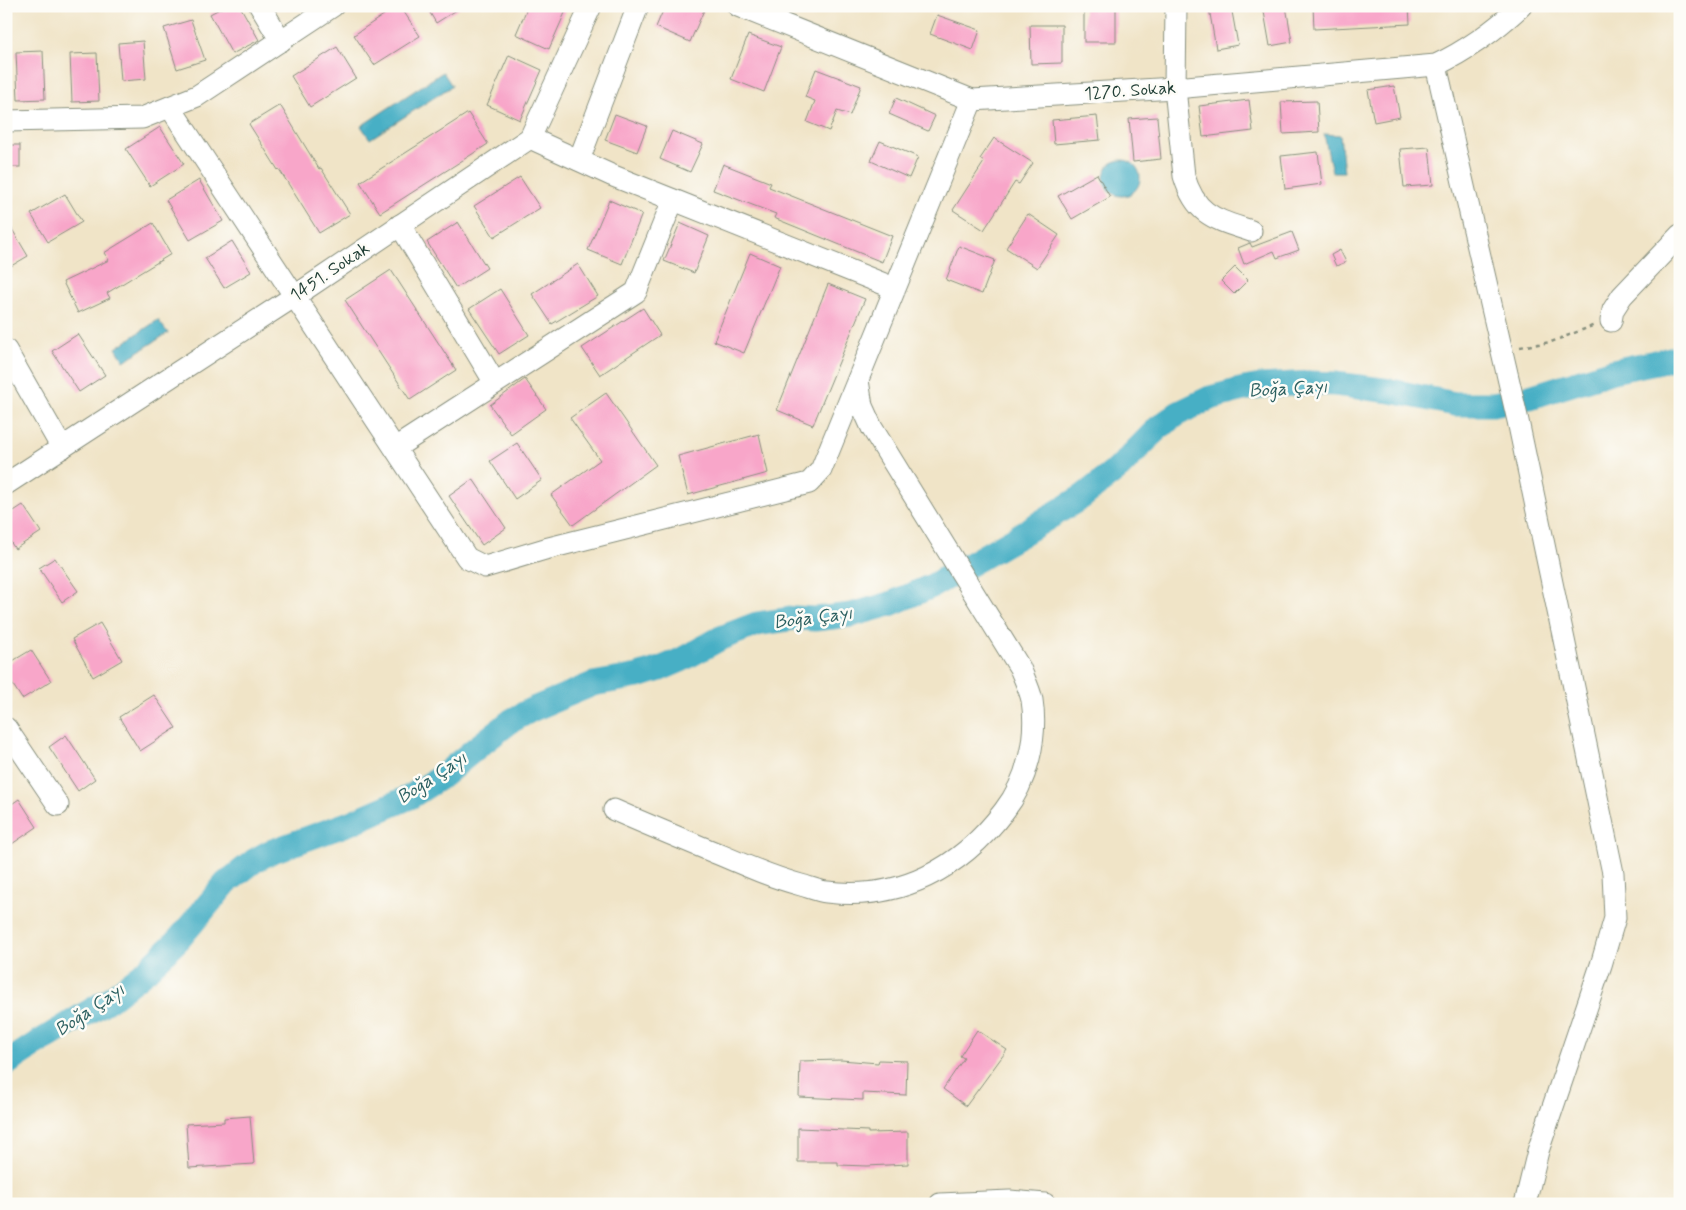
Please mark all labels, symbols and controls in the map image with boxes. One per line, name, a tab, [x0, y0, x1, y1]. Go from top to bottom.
street label: 1270. Sokak	[1083, 76, 1177, 106]
street label: 1451. Sokak	[285, 237, 375, 307]
water label: Boğa Çayı	[1248, 374, 1329, 404]
water label: Boğa Çayı	[772, 601, 854, 635]
water label: Boğa Çayı	[392, 746, 473, 810]
water label: Boğa Çayı	[50, 977, 130, 1042]

